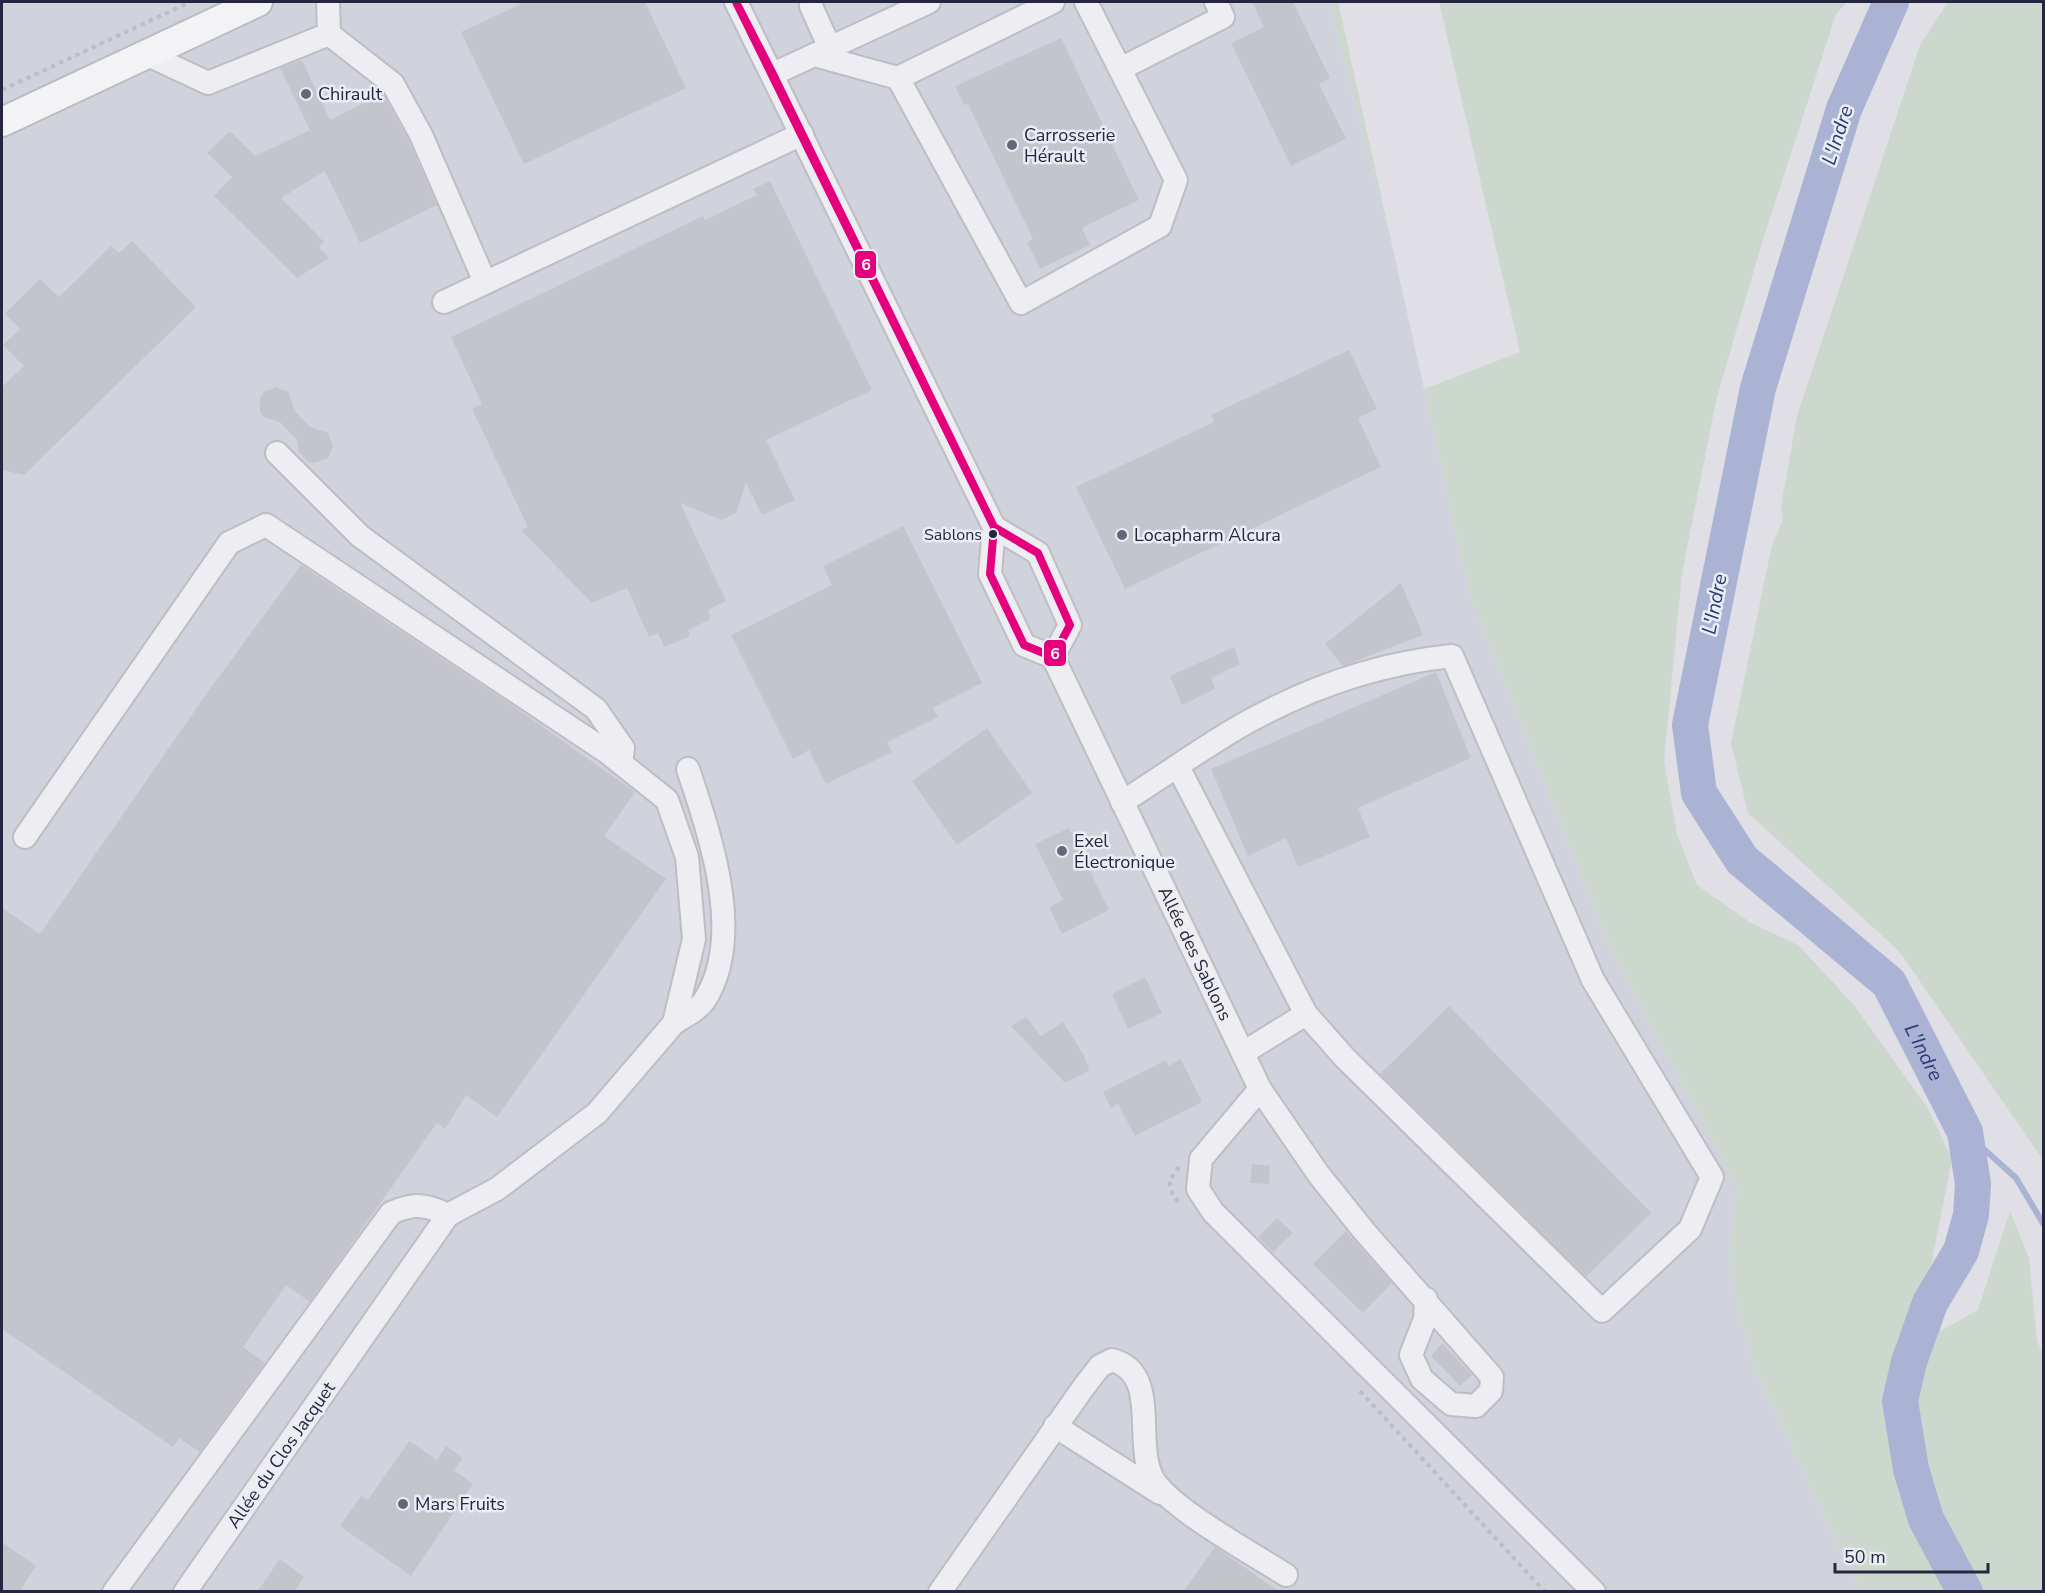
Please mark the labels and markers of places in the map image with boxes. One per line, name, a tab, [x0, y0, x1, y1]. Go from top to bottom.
place label: Chirault	[318, 82, 383, 106]
marker: Chirault	[299, 87, 313, 101]
place label: Carrosserie Hérault	[1024, 123, 1115, 168]
marker: Carrosserie Hérault	[1005, 138, 1019, 152]
place label: Locapharm Alcura	[1134, 523, 1281, 547]
place label: Sablons	[924, 524, 982, 546]
marker: Sablons	[987, 528, 999, 540]
marker: Locapharm Alcura	[1115, 528, 1129, 542]
place label: Exel Électronique	[1074, 829, 1175, 874]
marker: Exel Électronique	[1055, 844, 1069, 858]
place label: Mars Fruits	[415, 1492, 505, 1516]
marker: Mars Fruits	[396, 1497, 410, 1511]

